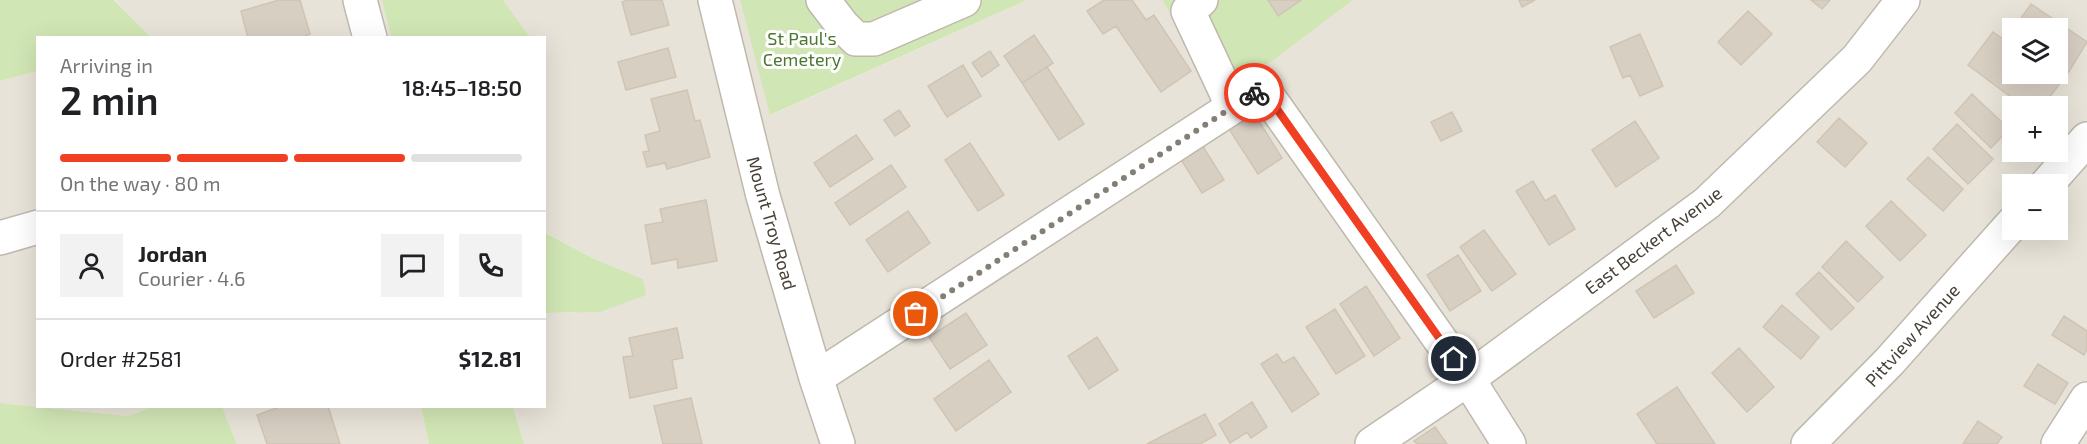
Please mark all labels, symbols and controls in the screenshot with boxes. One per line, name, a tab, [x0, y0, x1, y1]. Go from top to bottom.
map controls	[2002, 18, 2068, 240]
button: layers	[2002, 18, 2068, 84]
park label: St Paul's Cemetery	[763, 27, 842, 70]
text: Arriving in	[60, 53, 153, 77]
courier	[1224, 63, 1284, 123]
text: 18:45–18:50	[402, 74, 522, 100]
text: 2 min	[60, 76, 159, 123]
icon: bike	[1238, 77, 1271, 110]
button: +	[2002, 96, 2068, 162]
street label: Mount Troy Road	[742, 154, 802, 292]
text: On the way · 80 m	[60, 171, 220, 195]
button: −	[2002, 174, 2068, 240]
street label: East Beckert Avenue	[1580, 181, 1726, 299]
button: person	[60, 234, 123, 297]
button: chat	[381, 234, 444, 297]
button: phone	[459, 234, 522, 297]
text: Jordan	[138, 240, 207, 266]
text: Courier · 4.6	[138, 266, 245, 290]
street label: Pittview Avenue	[1860, 279, 1964, 391]
pin	[890, 288, 941, 339]
icon: bag	[899, 297, 932, 330]
pin	[1428, 333, 1479, 384]
icon: home	[1437, 342, 1470, 375]
text: Order #2581	[60, 345, 182, 371]
text: $12.81	[458, 345, 522, 371]

